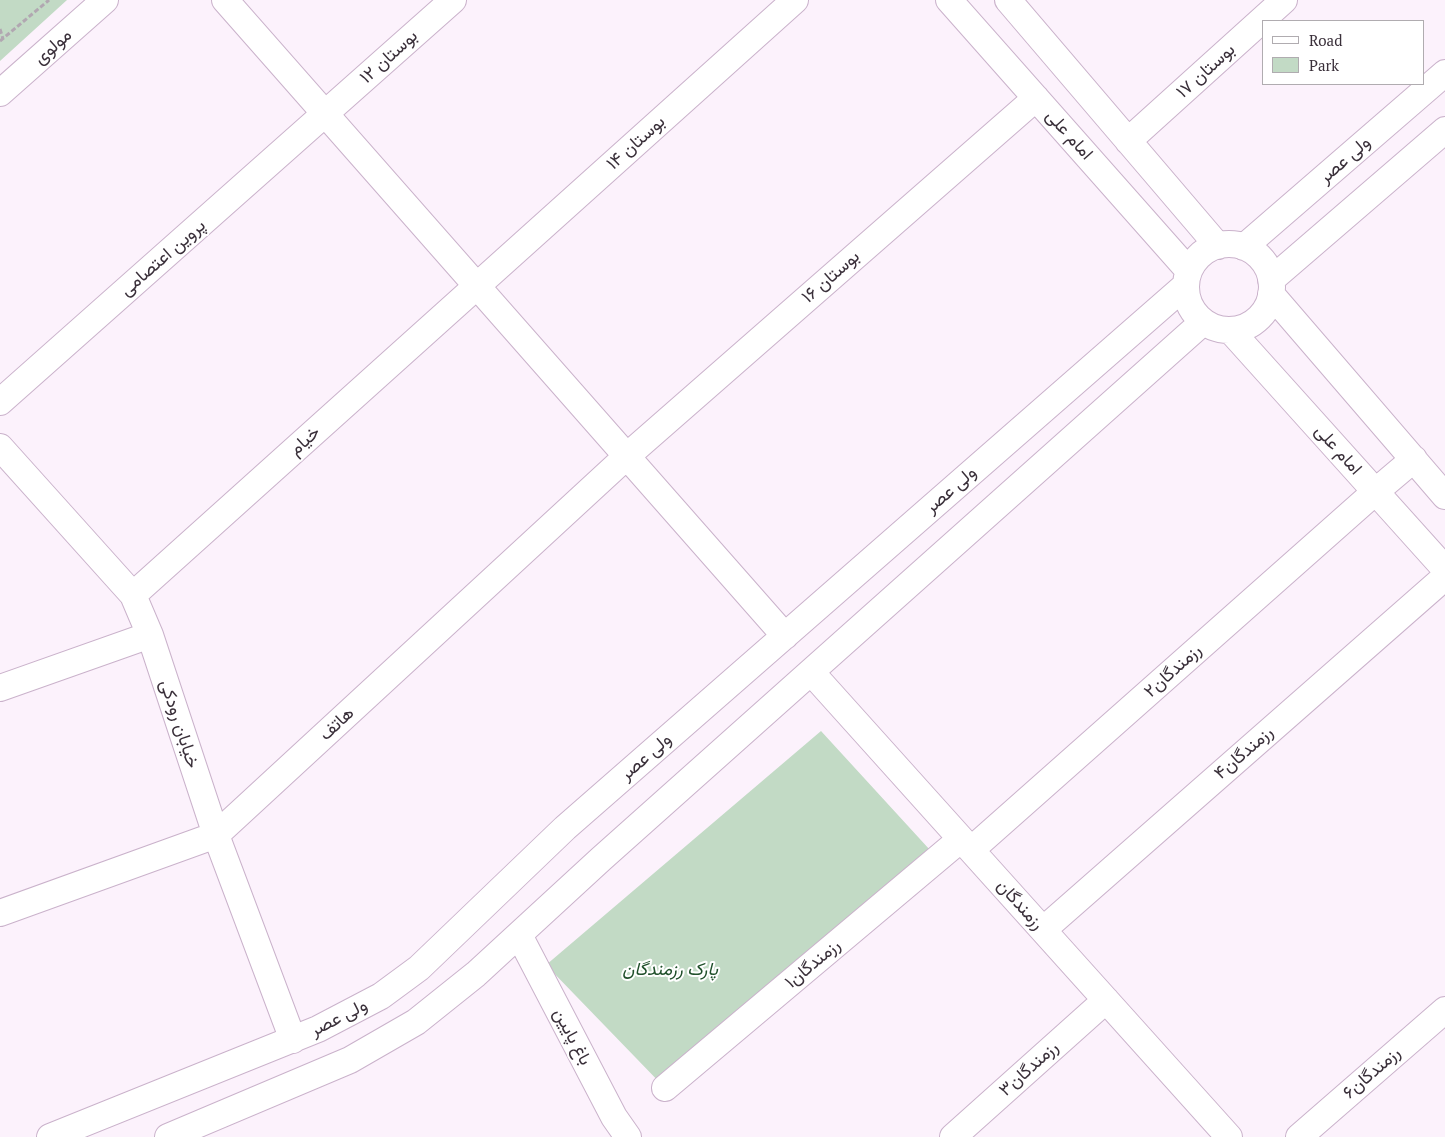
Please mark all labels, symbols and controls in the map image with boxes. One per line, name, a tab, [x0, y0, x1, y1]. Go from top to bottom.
legend	[1262, 20, 1425, 85]
street label: مولوی	[30, 24, 76, 70]
street label: بوستان ۱۲	[356, 25, 422, 89]
text: Road	[1309, 30, 1342, 50]
street label: بوستان ۱۷	[1172, 39, 1240, 103]
text: Park	[1309, 55, 1339, 75]
street label: امام علی	[1041, 105, 1097, 165]
street label: بوستان ۱۴	[602, 111, 670, 175]
street label: ولی عصر	[1315, 132, 1375, 188]
street label: پروین اعتصامی	[116, 215, 210, 301]
street label: بوستان ۱۶	[798, 246, 864, 308]
street label: امام علی	[1310, 420, 1366, 480]
street label: خیام	[285, 422, 325, 460]
street label: ولی عصر	[921, 462, 981, 518]
street label: رزمندگان۲	[1140, 640, 1206, 702]
street label: خیابان رودکی	[155, 677, 203, 771]
street label: هاتف	[315, 703, 359, 745]
street label: رزمندگان۴	[1210, 722, 1278, 784]
street label: ولی عصر	[616, 729, 676, 785]
street label: رزمندگان	[992, 875, 1048, 935]
street label: رزمندگان۱	[781, 935, 845, 993]
park label: پارک رزمندگان	[622, 959, 718, 981]
street label: ولی عصر	[307, 995, 371, 1041]
street label: باغ پایین	[548, 1005, 596, 1069]
street label: رزمندگان۳	[995, 1037, 1063, 1101]
street label: رزمندگان۶	[1339, 1042, 1405, 1104]

